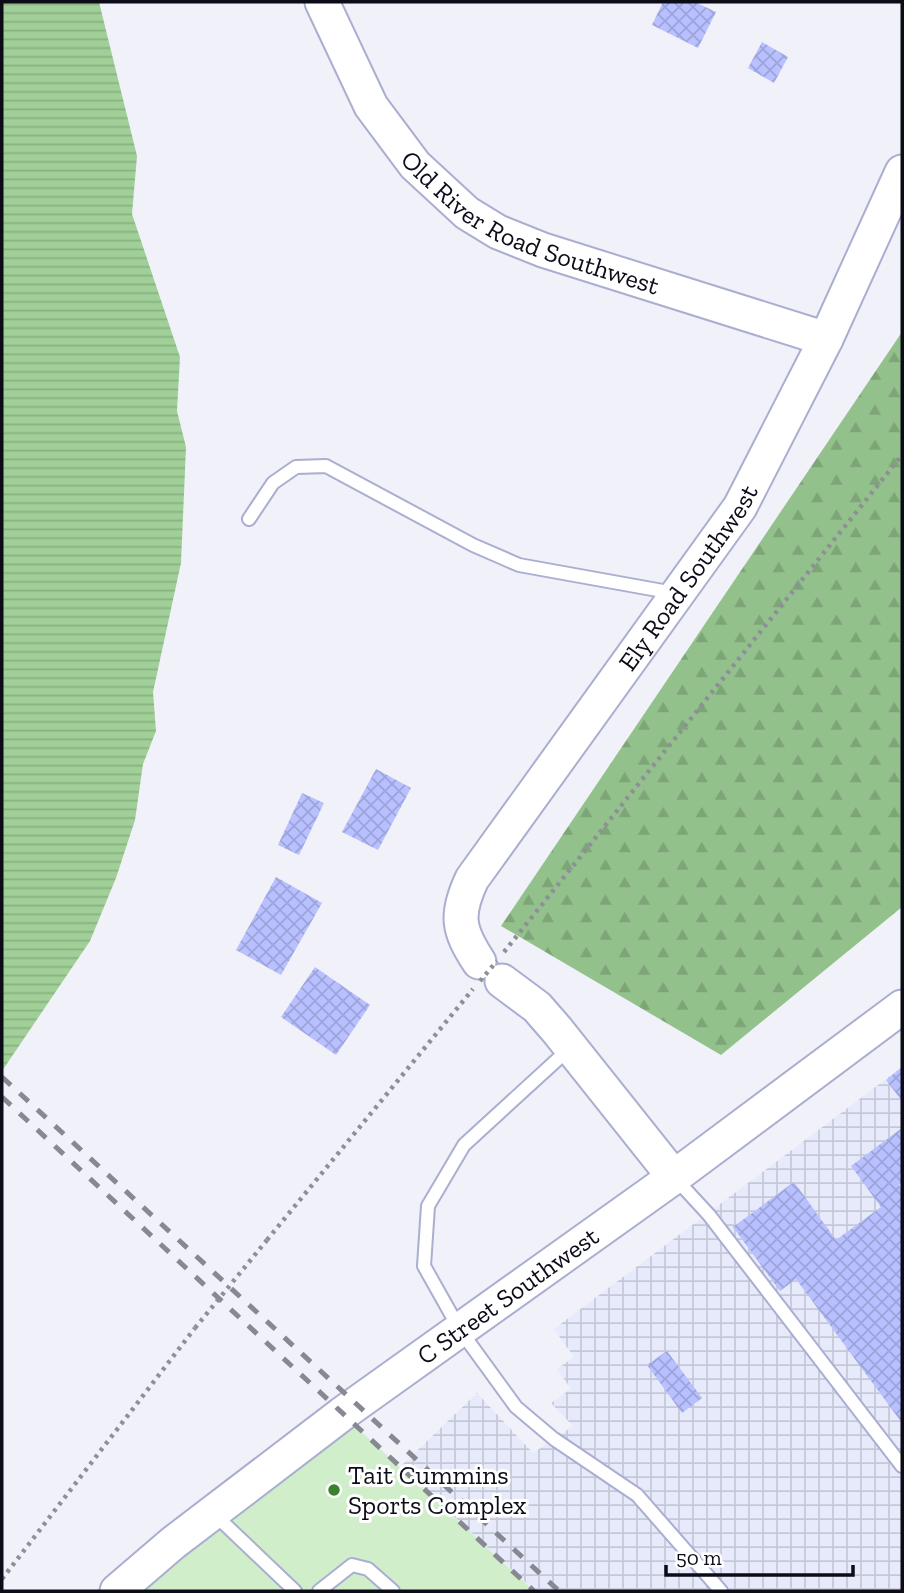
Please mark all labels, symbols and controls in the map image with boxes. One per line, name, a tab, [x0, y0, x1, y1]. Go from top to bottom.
street label: Old River Road Southwest	[394, 144, 664, 302]
street label: Ely Road Southwest	[611, 479, 765, 677]
street label: C Street Southwest	[411, 1220, 605, 1371]
place label: Tait Cummins Sports Complex	[348, 1459, 526, 1521]
marker: Tait Cummins Sports Complex	[326, 1482, 342, 1498]
scale bar	[666, 1534, 853, 1578]
text: 50 m	[676, 1545, 722, 1570]

